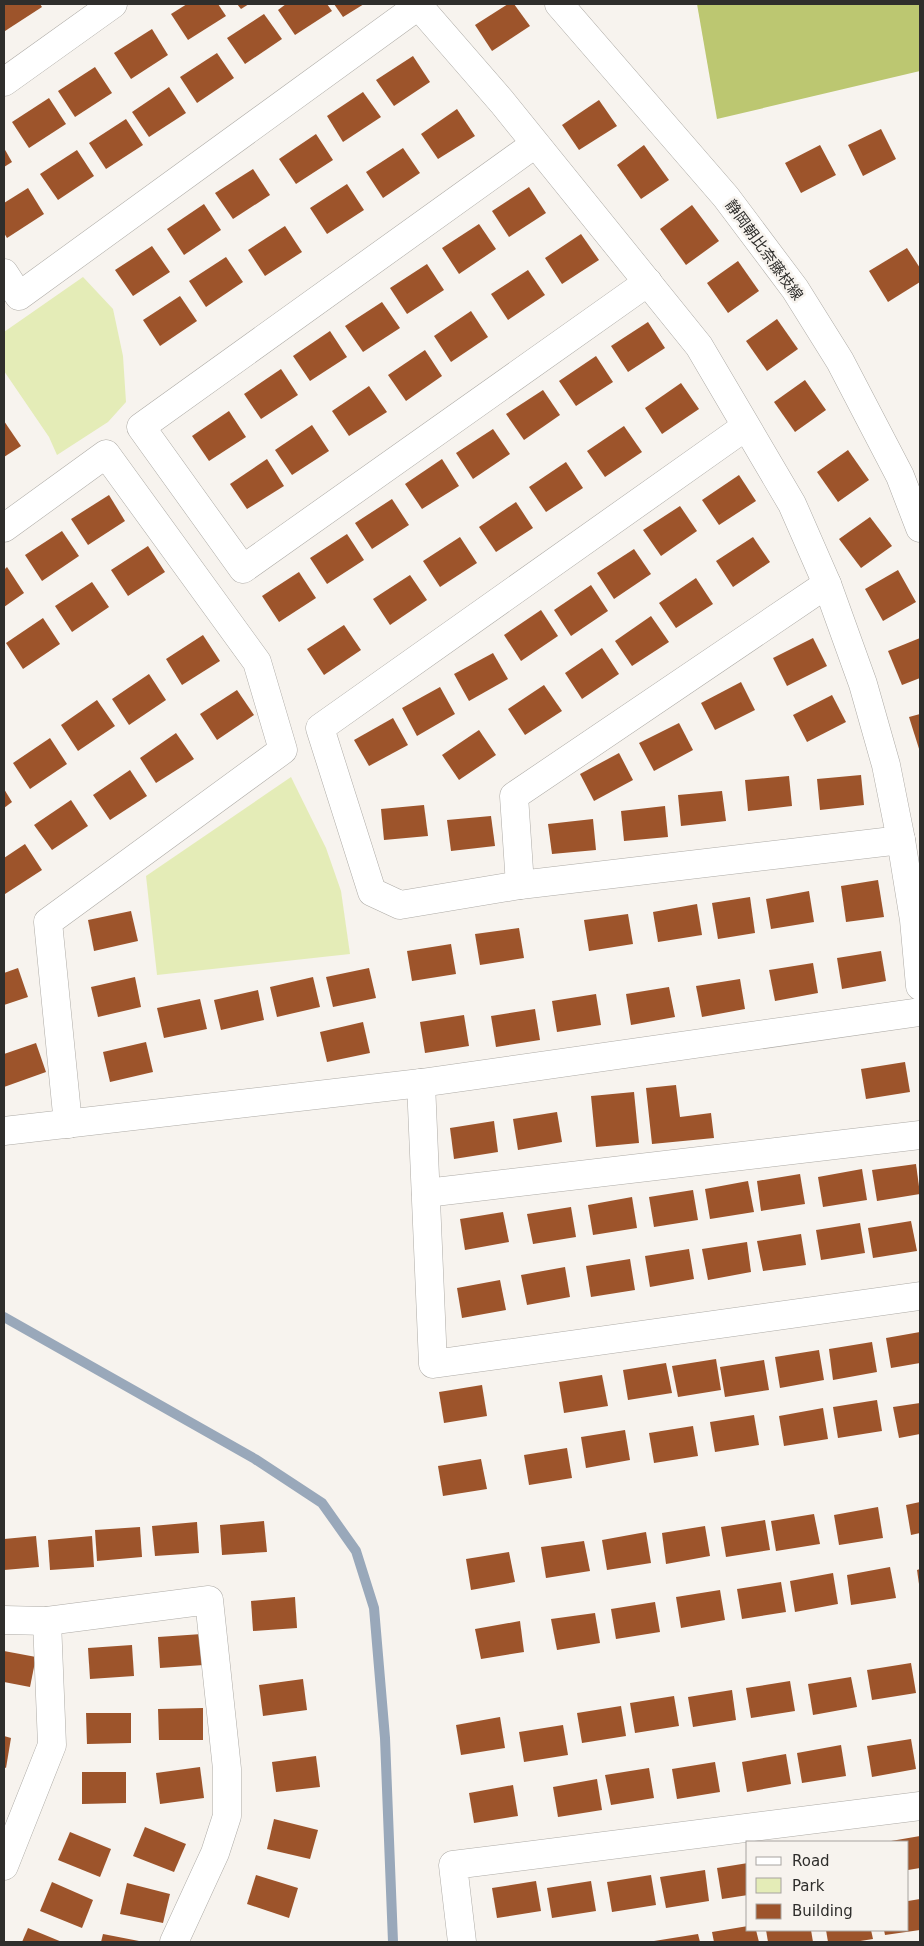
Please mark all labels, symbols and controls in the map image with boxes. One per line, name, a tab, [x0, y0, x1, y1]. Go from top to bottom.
street label: 静岡朝比奈藤枝線	[721, 196, 807, 304]
legend	[746, 1841, 909, 1931]
text: Road	[792, 1852, 830, 1870]
text: Park	[792, 1877, 825, 1895]
text: Building	[792, 1902, 853, 1920]

